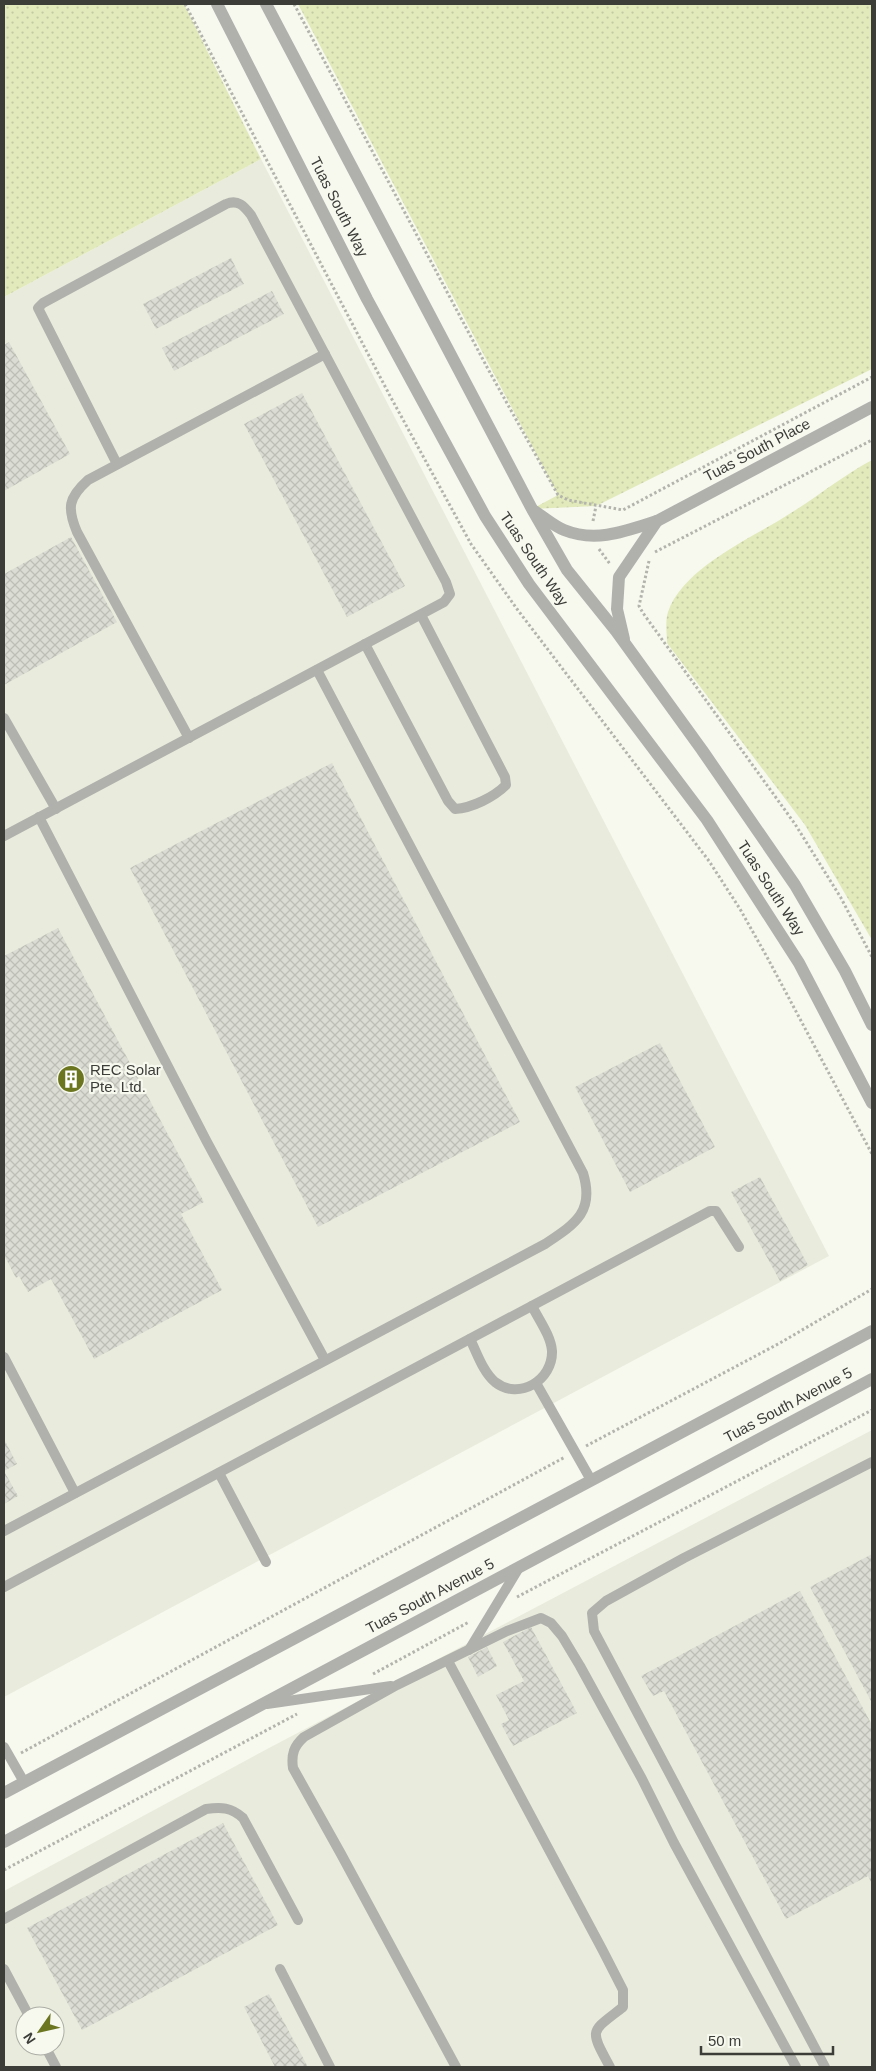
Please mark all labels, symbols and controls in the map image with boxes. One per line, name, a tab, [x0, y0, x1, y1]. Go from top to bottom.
street label: Tuas South Way	[307, 154, 372, 260]
street label: Tuas South Place	[701, 414, 813, 485]
street label: Tuas South Way	[497, 508, 572, 609]
street label: Tuas South Way	[734, 837, 809, 939]
place label: REC Solar Pte. Ltd.	[90, 1061, 161, 1095]
building icon: REC Solar Pte. Ltd.	[56, 1064, 86, 1094]
street label: Tuas South Avenue 5	[721, 1364, 855, 1446]
street label: Tuas South Avenue 5	[363, 1555, 497, 1637]
north arrow	[15, 2006, 65, 2056]
scale bar	[701, 2024, 834, 2056]
text: N	[20, 2030, 39, 2047]
text: 50 m	[708, 2032, 741, 2049]

